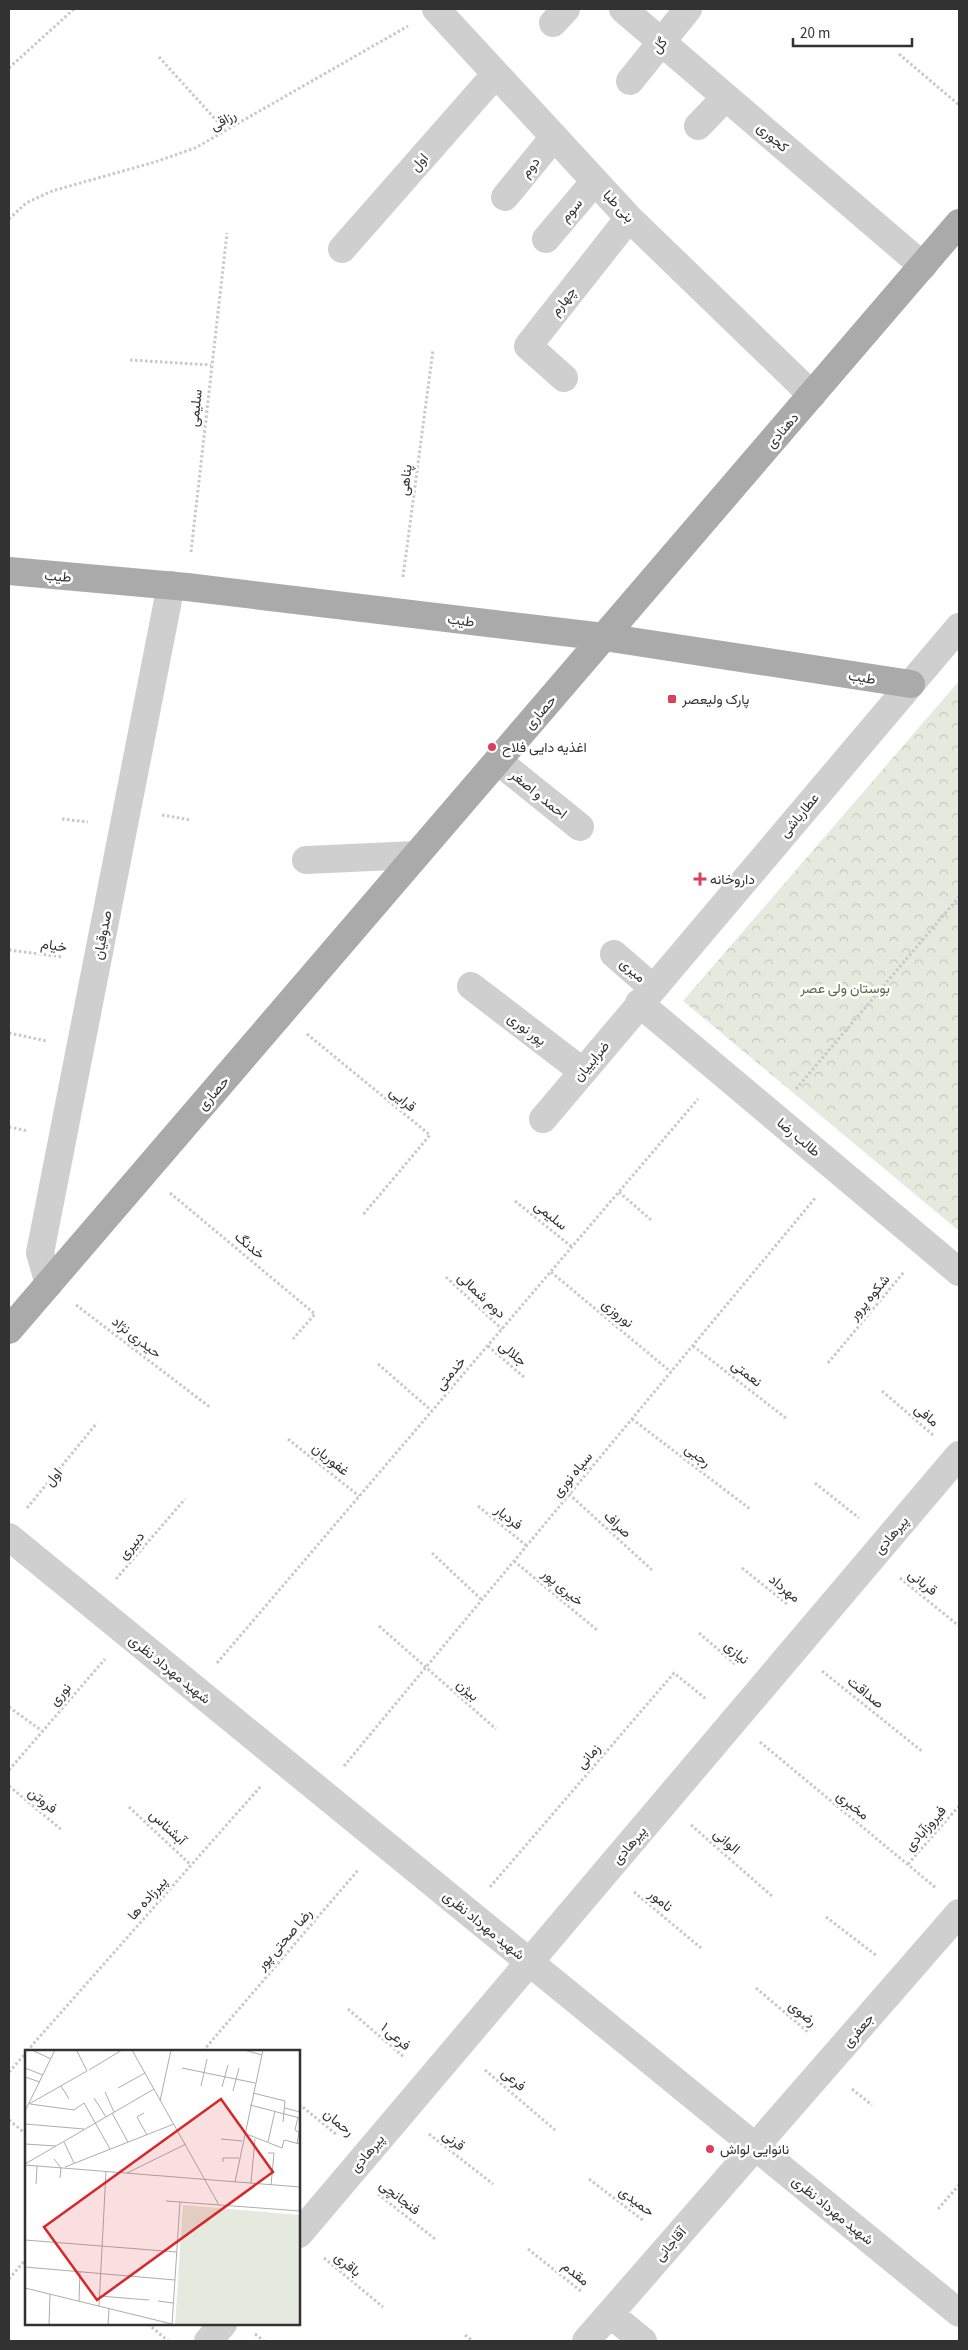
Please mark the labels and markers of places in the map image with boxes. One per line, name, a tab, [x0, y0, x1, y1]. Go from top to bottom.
place label: پارک ولیعصر	[681, 690, 749, 710]
marker: پارک ولیعصر	[666, 693, 678, 705]
place label: اغذیه دایی فلاح	[502, 738, 587, 758]
marker: اغذیه دایی فلاح	[486, 741, 498, 753]
place label: داروخانه	[710, 870, 755, 890]
marker: داروخانه	[694, 873, 706, 885]
place label: نانوایی لواش	[720, 2140, 789, 2160]
marker: نانوایی لواش	[704, 2143, 716, 2155]

